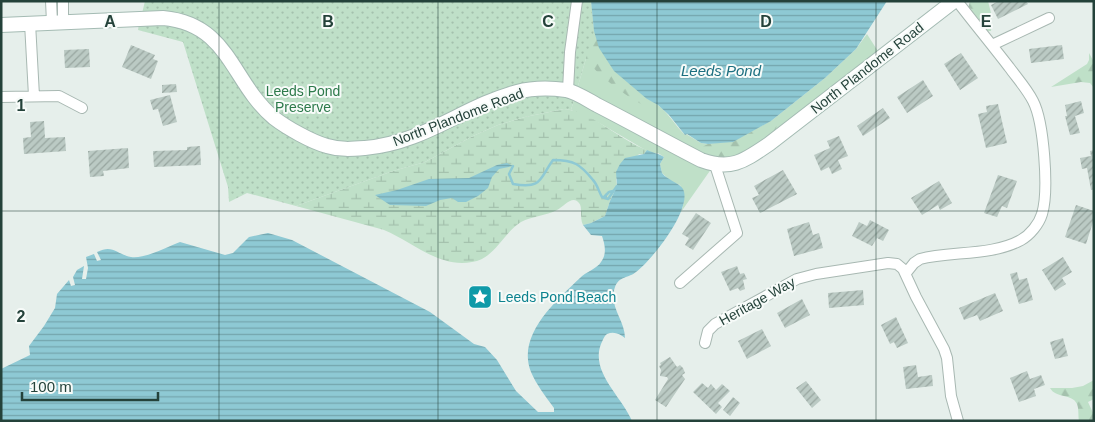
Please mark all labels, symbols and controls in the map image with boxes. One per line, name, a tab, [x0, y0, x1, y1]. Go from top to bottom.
text: A	[104, 13, 116, 30]
text: B	[322, 13, 334, 30]
text: C	[542, 13, 554, 30]
text: D	[760, 13, 772, 30]
text: E	[981, 13, 992, 30]
street label: North Plandome Road	[807, 19, 927, 117]
water label: Leeds Pond	[681, 62, 762, 79]
park label: Leeds Pond Preserve	[266, 83, 340, 115]
street label: North Plandome Road	[390, 85, 526, 149]
text: 1	[17, 97, 26, 114]
street label: Heritage Way	[716, 274, 798, 328]
place icon: Leeds Pond Beach	[467, 284, 493, 310]
place label: Leeds Pond Beach	[498, 289, 616, 305]
text: 2	[17, 308, 26, 325]
scale bar	[22, 370, 159, 402]
text: 100 m	[30, 378, 72, 395]

